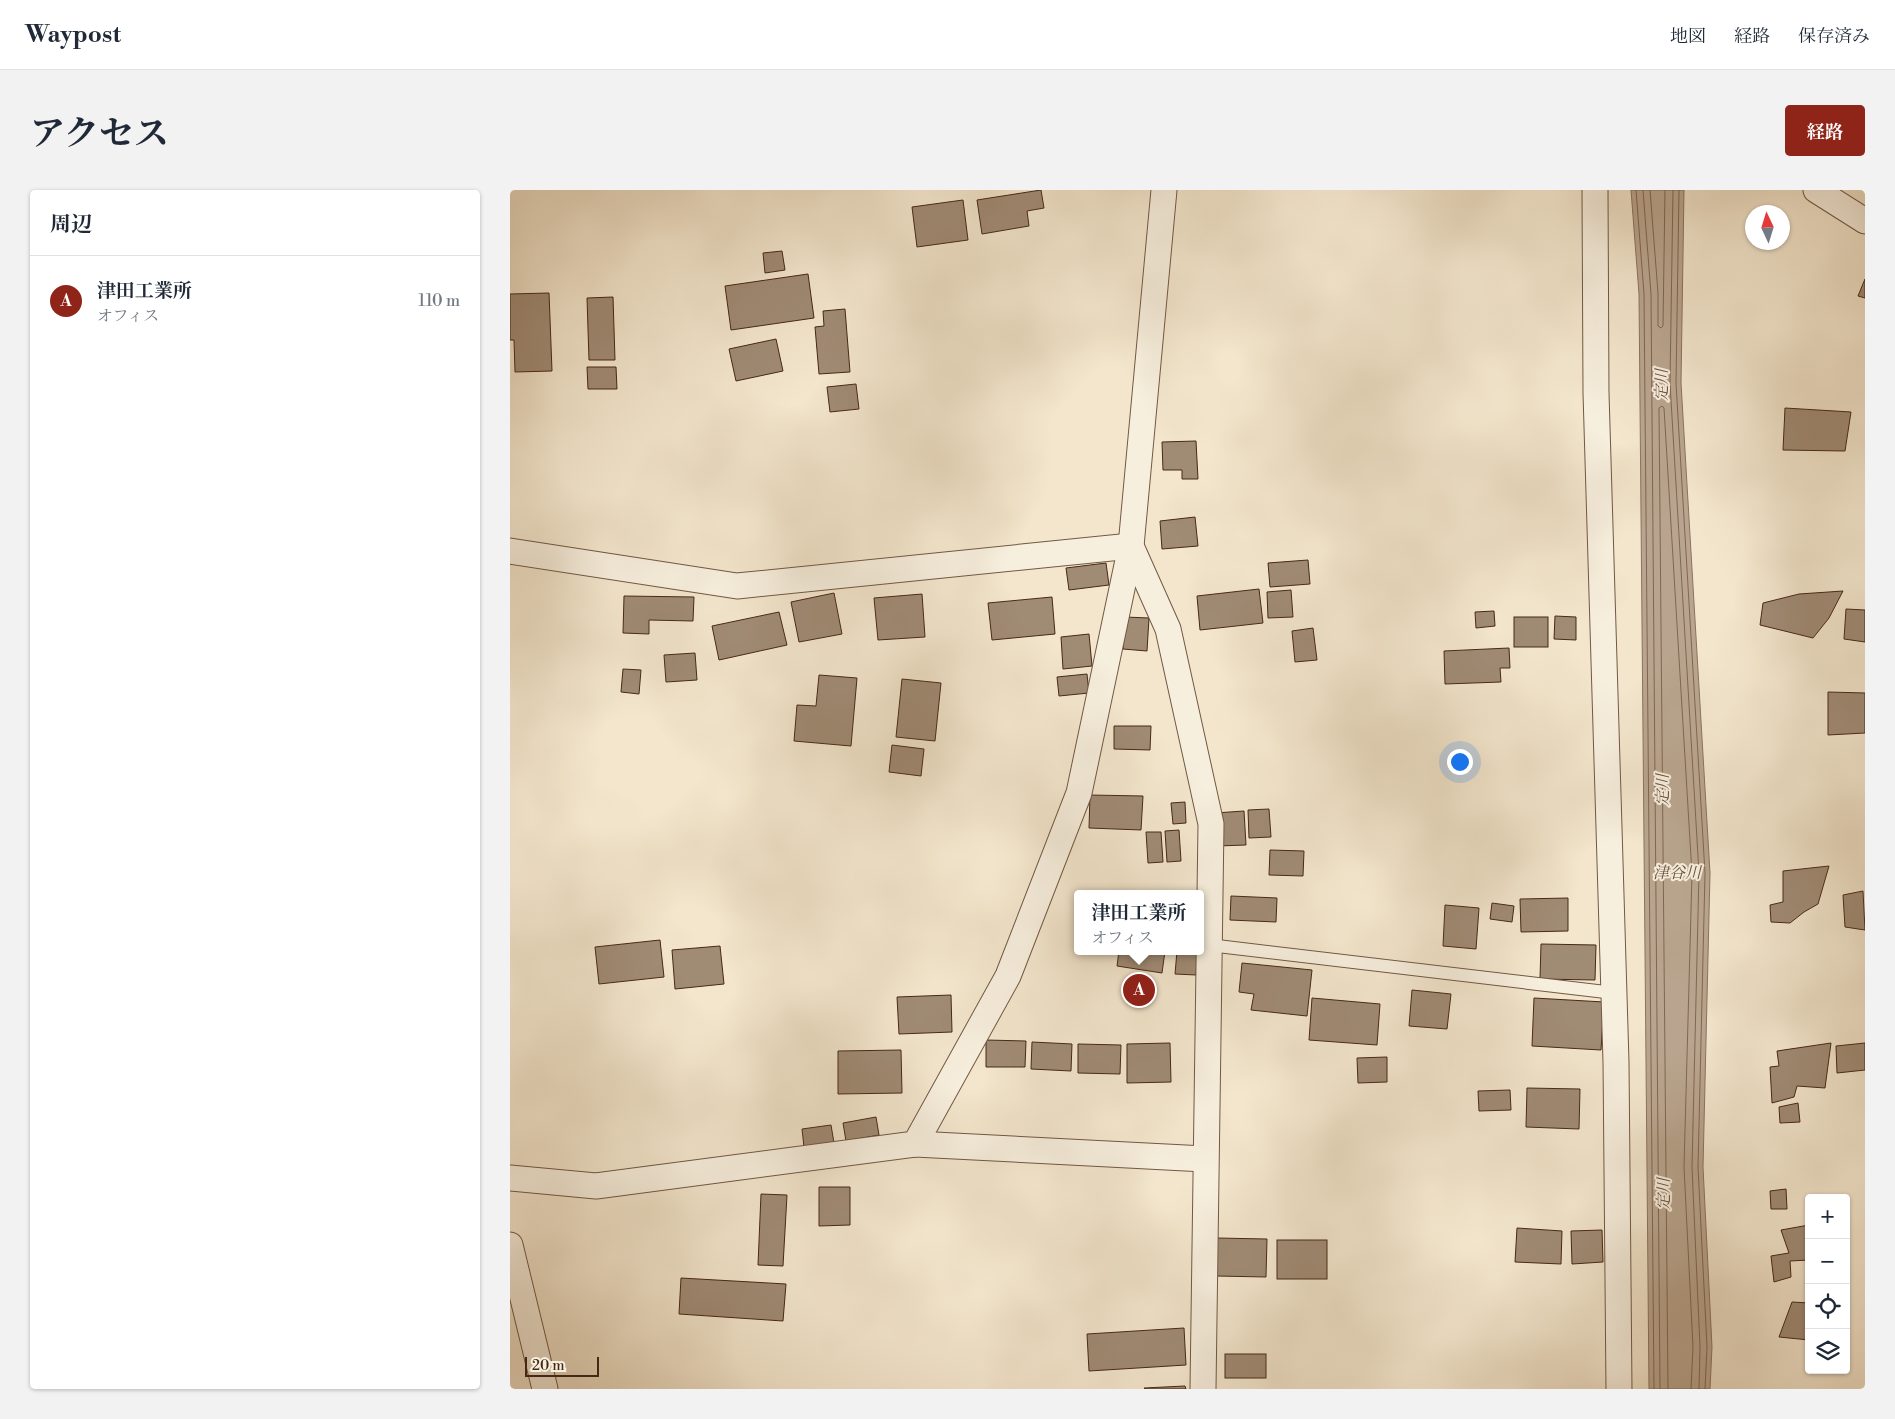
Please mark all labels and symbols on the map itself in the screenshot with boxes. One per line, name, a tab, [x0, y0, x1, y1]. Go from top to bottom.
north arrow	[1745, 205, 1790, 250]
water label: 定川	[1652, 367, 1672, 401]
your location	[1447, 749, 1473, 775]
water label: 定川	[1653, 772, 1673, 806]
water label: 津谷川	[1653, 863, 1703, 883]
pin: A	[1123, 971, 1155, 1009]
water label: 定川	[1654, 1176, 1674, 1210]
scale bar	[525, 1354, 599, 1377]

